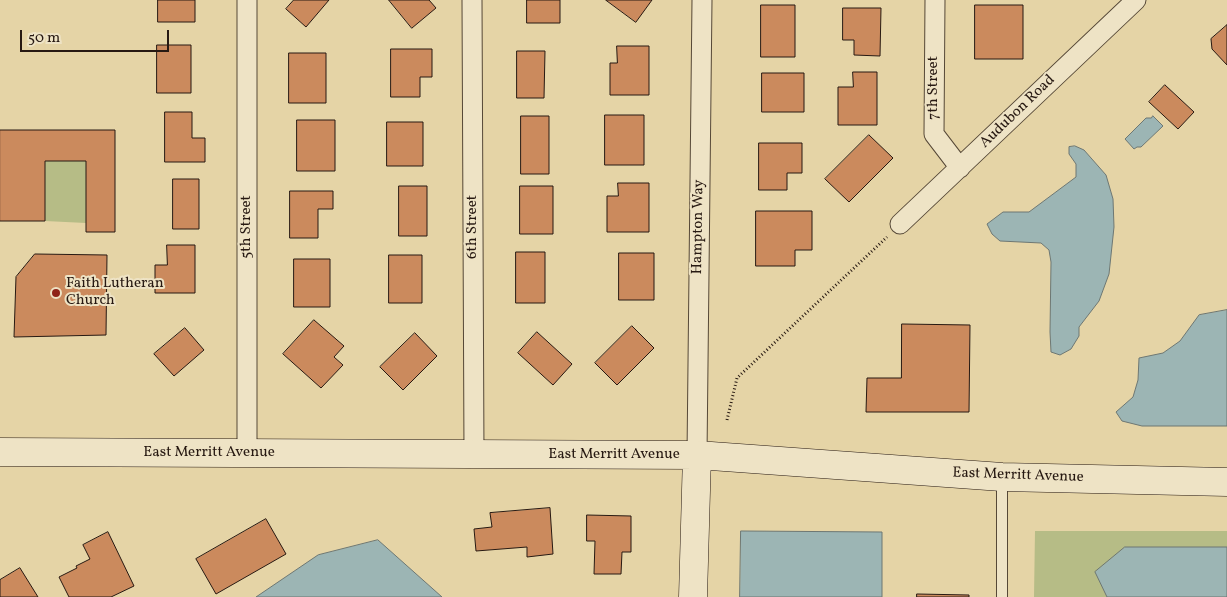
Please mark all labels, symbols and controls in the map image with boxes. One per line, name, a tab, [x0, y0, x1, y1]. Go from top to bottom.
scale bar	[22, 20, 171, 52]
text: 50 m	[28, 28, 60, 49]
street label: 7th Street	[925, 56, 943, 120]
street label: Audubon Road	[977, 72, 1059, 152]
street label: Hampton Way	[689, 179, 709, 275]
street label: 5th Street	[238, 195, 256, 259]
street label: 6th Street	[464, 195, 482, 259]
place label: Faith Lutheran Church	[66, 275, 164, 310]
marker: Faith Lutheran Church	[50, 287, 62, 299]
street label: East Merritt Avenue	[143, 444, 275, 462]
street label: East Merritt Avenue	[548, 446, 680, 464]
street label: East Merritt Avenue	[952, 465, 1084, 487]

